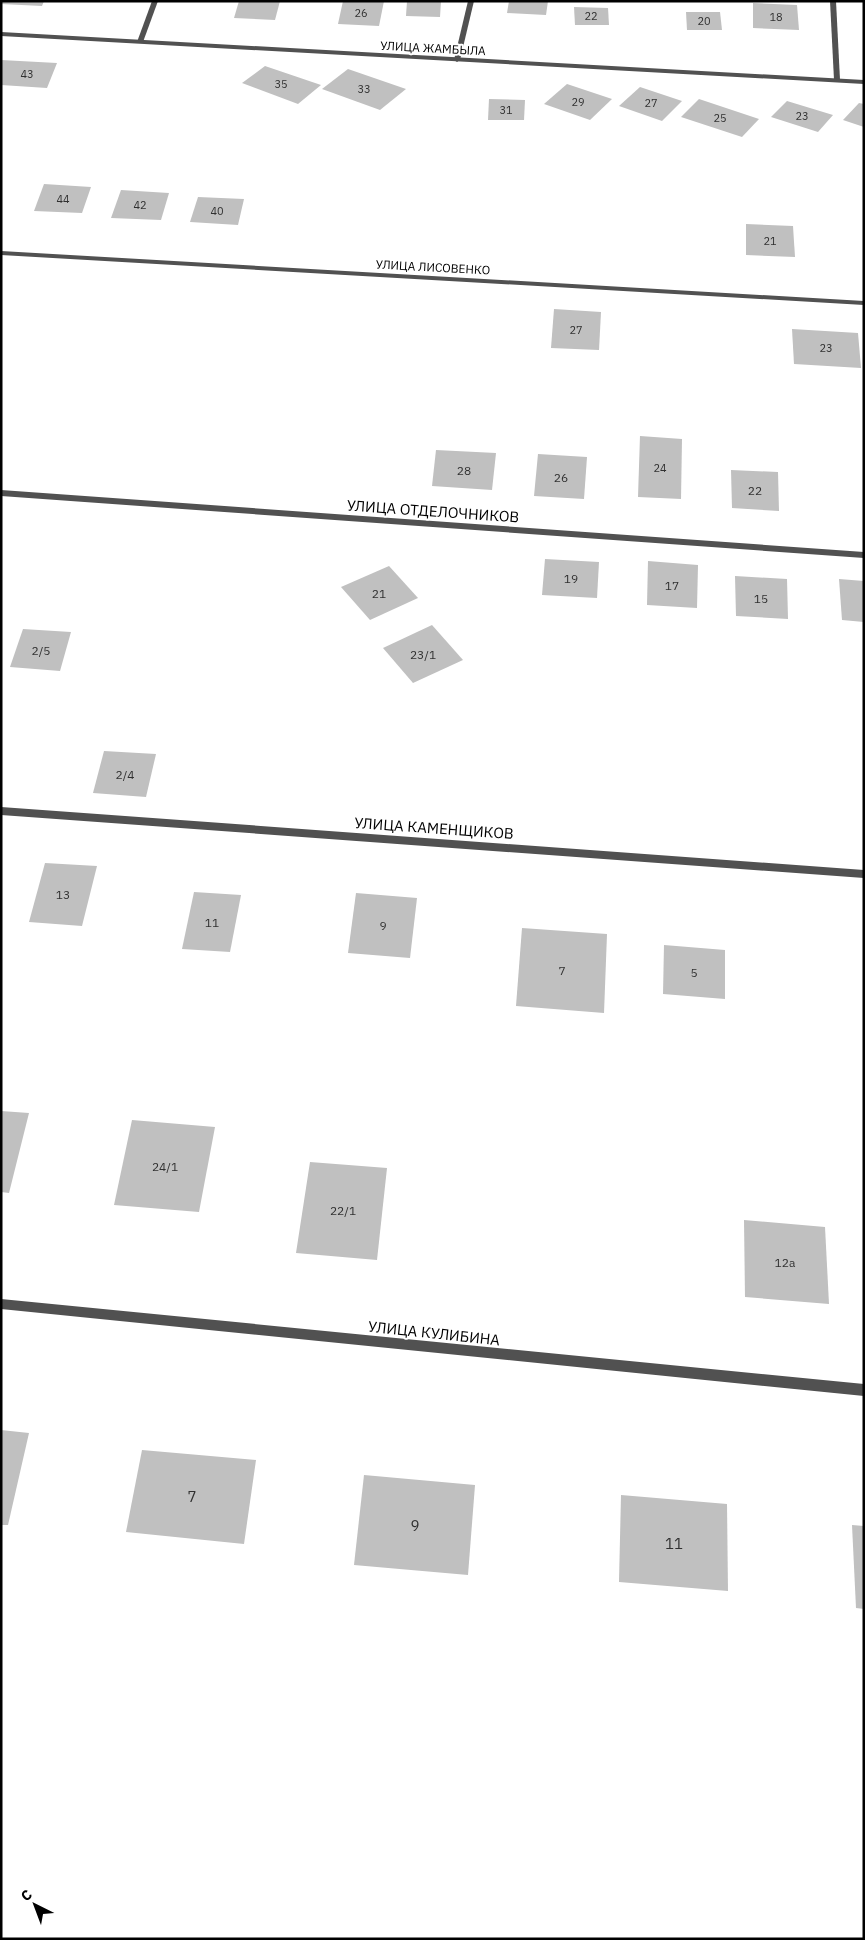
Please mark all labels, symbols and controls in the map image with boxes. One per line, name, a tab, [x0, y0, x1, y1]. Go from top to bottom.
house number: 26	[354, 6, 368, 20]
house number: 22	[584, 9, 598, 23]
house number: 18	[769, 10, 783, 24]
house number: 20	[697, 14, 711, 28]
street label: УЛИЦА ЖАМБЫЛА	[380, 38, 486, 58]
house number: 43	[20, 67, 34, 81]
house number: 35	[274, 77, 288, 91]
house number: 33	[357, 82, 371, 96]
house number: 29	[571, 95, 585, 109]
house number: 27	[644, 96, 658, 110]
house number: 31	[499, 103, 513, 117]
house number: 23	[795, 109, 809, 123]
house number: 25	[713, 111, 727, 125]
house number: 44	[56, 192, 70, 206]
house number: 42	[133, 198, 147, 212]
house number: 40	[210, 204, 224, 218]
house number: 21	[763, 234, 777, 248]
street label: УЛИЦА ЛИСОВЕНКО	[375, 257, 491, 277]
house number: 27	[569, 323, 583, 337]
house number: 23	[819, 341, 833, 355]
house number: 24	[653, 461, 667, 475]
house number: 28	[457, 463, 471, 478]
house number: 26	[554, 470, 568, 485]
house number: 22	[748, 483, 762, 498]
street label: УЛИЦА ОТДЕЛОЧНИКОВ	[346, 495, 520, 527]
house number: 19	[564, 571, 578, 586]
house number: 17	[665, 578, 679, 593]
house number: 21	[372, 586, 386, 601]
house number: 15	[754, 591, 768, 606]
house number: 2/5	[32, 643, 51, 658]
house number: 23/1	[410, 647, 436, 662]
house number: 2/4	[116, 767, 135, 782]
street label: УЛИЦА КАМЕНЩИКОВ	[354, 813, 514, 843]
house number: 13	[56, 887, 70, 902]
house number: 11	[205, 915, 219, 930]
house number: 9	[379, 918, 387, 933]
house number: 7	[558, 963, 566, 978]
house number: 5	[690, 965, 698, 980]
house number: 24/1	[152, 1159, 178, 1174]
house number: 22/1	[330, 1203, 356, 1218]
house number: 12а	[775, 1255, 796, 1270]
street label: УЛИЦА КУЛИБИНА	[367, 1317, 501, 1349]
house number: 7	[187, 1487, 197, 1506]
house number: 9	[410, 1516, 420, 1535]
house number: 11	[665, 1534, 683, 1553]
north arrow	[10, 1880, 60, 1930]
text: С	[17, 1886, 36, 1905]

